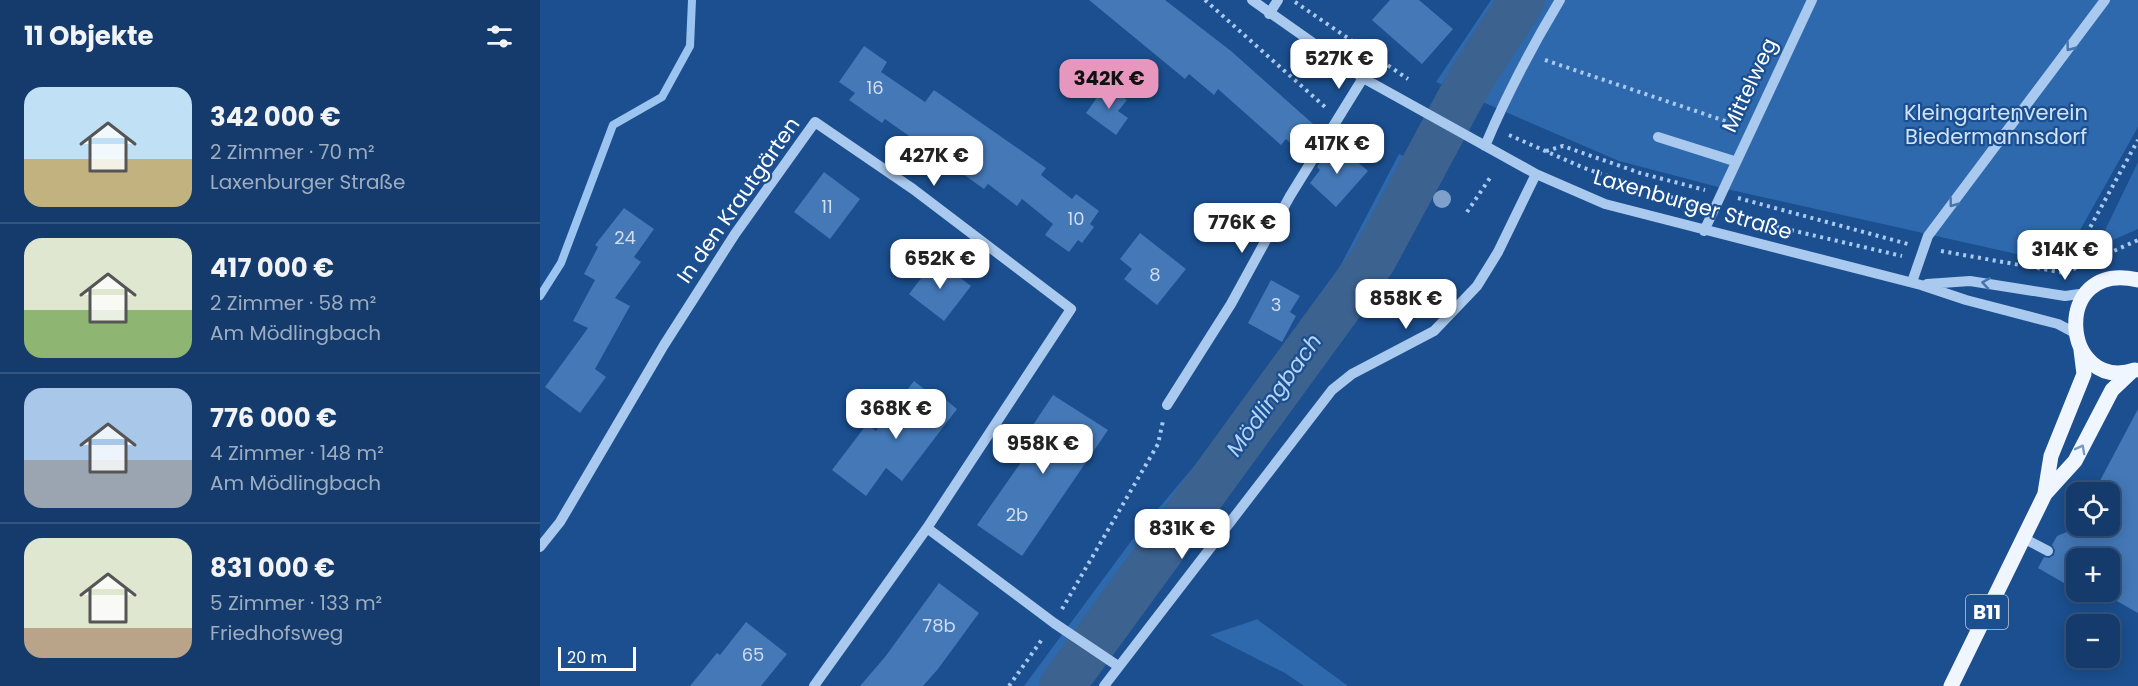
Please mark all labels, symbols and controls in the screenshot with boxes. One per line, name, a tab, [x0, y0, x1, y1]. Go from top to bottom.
text: 11 Objekte	[24, 18, 153, 54]
icon: filters	[483, 20, 516, 53]
street label: Mittelweg	[1714, 33, 1784, 137]
pin: 527K €	[1290, 39, 1388, 90]
one-way arrow	[2066, 40, 2077, 51]
text: 527K €	[1304, 44, 1374, 72]
pin: 342K €	[1060, 59, 1158, 110]
text: 342K €	[1073, 64, 1145, 92]
house number: 16	[866, 75, 884, 100]
park label: Kleingartenverein Biedermannsdorf	[1904, 98, 2088, 151]
text: 342 000 €	[210, 99, 341, 135]
icon: home	[72, 111, 144, 183]
street label: In den Krautgärten	[670, 111, 806, 289]
pin: 417K €	[1288, 124, 1386, 175]
text: 417K €	[1304, 129, 1370, 157]
pin: 427K €	[885, 136, 983, 187]
text: 2 Zimmer · 70 m²	[210, 138, 375, 166]
text: 427K €	[899, 141, 969, 169]
street label: Laxenburger Straße	[1590, 162, 1796, 246]
text: Laxenburger Straße	[210, 168, 405, 196]
house number: 11	[821, 194, 833, 219]
one-way arrow	[1949, 196, 1960, 207]
pin: 776K €	[1193, 203, 1291, 254]
house number: 10	[1067, 206, 1085, 231]
text: 776K €	[1208, 208, 1276, 236]
house number: 24	[614, 225, 636, 250]
pin: 314K €	[2016, 230, 2114, 281]
text: 314K €	[2031, 235, 2099, 263]
pin: 652K €	[891, 239, 989, 290]
text: 652K €	[904, 244, 976, 272]
text: 417 000 €	[210, 250, 334, 286]
icon: home	[72, 262, 144, 334]
house number: 8	[1149, 262, 1161, 287]
one-way arrow	[1981, 278, 1990, 290]
pin: 858K €	[1357, 279, 1455, 330]
text: 858K €	[1369, 284, 1443, 312]
text: 2 Zimmer · 58 m²	[210, 289, 376, 317]
house number: 3	[1271, 292, 1281, 317]
text: Am Mödlingbach	[210, 319, 381, 347]
water label: Mödlingbach	[1219, 327, 1329, 463]
pin: 368K €	[847, 389, 945, 440]
text: 368K €	[860, 394, 932, 422]
text: 776 000 €	[210, 400, 337, 436]
icon: home	[72, 412, 144, 484]
pin: 958K €	[994, 424, 1092, 475]
text: 958K €	[1007, 429, 1079, 457]
text: 4 Zimmer · 148 m²	[210, 439, 384, 467]
one-way arrow	[2074, 444, 2085, 455]
text: Am Mödlingbach	[210, 469, 381, 497]
map controls	[2066, 482, 2120, 668]
button: locate	[2066, 482, 2120, 536]
house number: 2b	[1006, 502, 1028, 527]
pin: 831K €	[1133, 509, 1231, 560]
text: 831K €	[1149, 514, 1215, 542]
button: +	[2066, 548, 2120, 602]
text: 831 000 €	[210, 550, 335, 586]
icon: home	[72, 562, 144, 634]
text: 5 Zimmer · 133 m²	[210, 589, 382, 617]
road number: B11	[1966, 595, 2008, 629]
house number: 78b	[922, 613, 956, 638]
button: −	[2066, 614, 2120, 668]
text: Friedhofsweg	[210, 619, 343, 647]
house number: 65	[742, 642, 764, 667]
scale bar	[558, 644, 636, 672]
text: 20 m	[567, 646, 607, 669]

